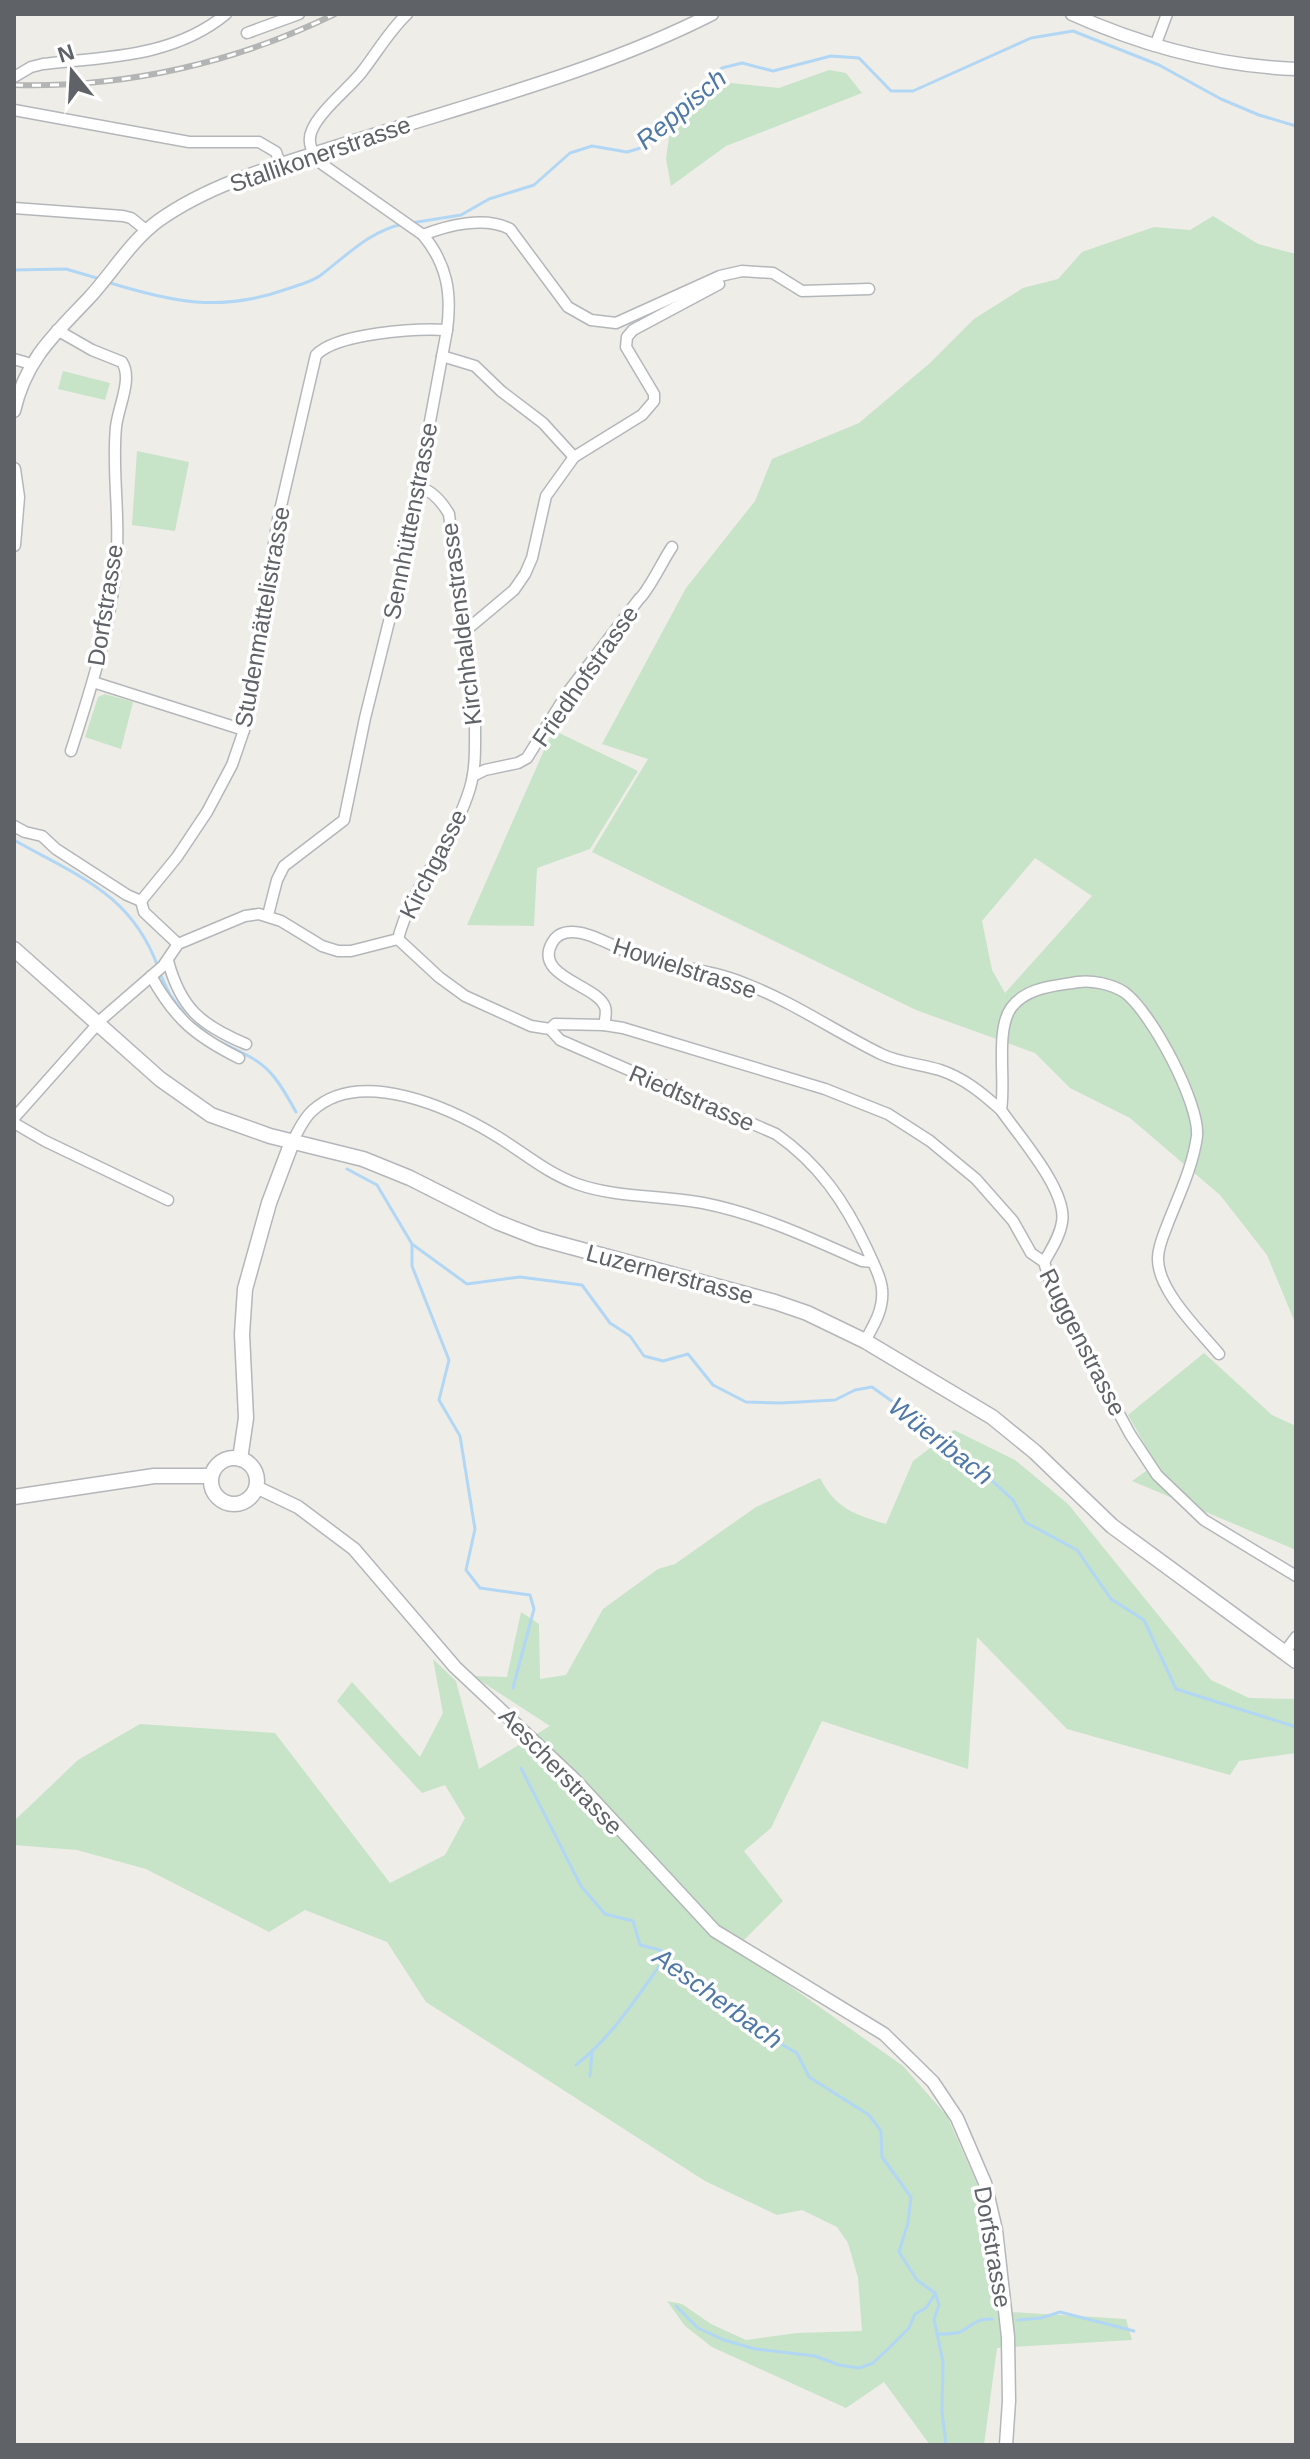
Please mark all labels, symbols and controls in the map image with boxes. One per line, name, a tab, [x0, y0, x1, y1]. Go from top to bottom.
north arrow	[32, 32, 112, 112]
text: N	[55, 39, 77, 68]
water label: Reppisch	[630, 63, 732, 155]
street label: Stallikonerstrasse	[226, 110, 414, 198]
street label: Sennhüttenstrasse	[378, 420, 442, 622]
street label: Studenmättelistrasse	[229, 504, 295, 730]
street label: Kirchhaldenstrasse	[435, 521, 487, 727]
street label: Dorfstrasse	[82, 542, 128, 668]
street label: Friedhofstrasse	[527, 601, 643, 751]
street label: Kirchgasse	[394, 805, 472, 923]
street label: Howielstrasse	[610, 932, 760, 1004]
street label: Riedtstrasse	[625, 1060, 759, 1136]
street label: Luzernerstrasse	[583, 1239, 757, 1309]
street label: Ruggenstrasse	[1034, 1264, 1132, 1420]
water label: Wüeribach	[883, 1391, 999, 1491]
street label: Aescherstrasse	[494, 1702, 628, 1840]
water label: Aescherbach	[646, 1940, 788, 2055]
street label: Dorfstrasse	[969, 2184, 1017, 2310]

